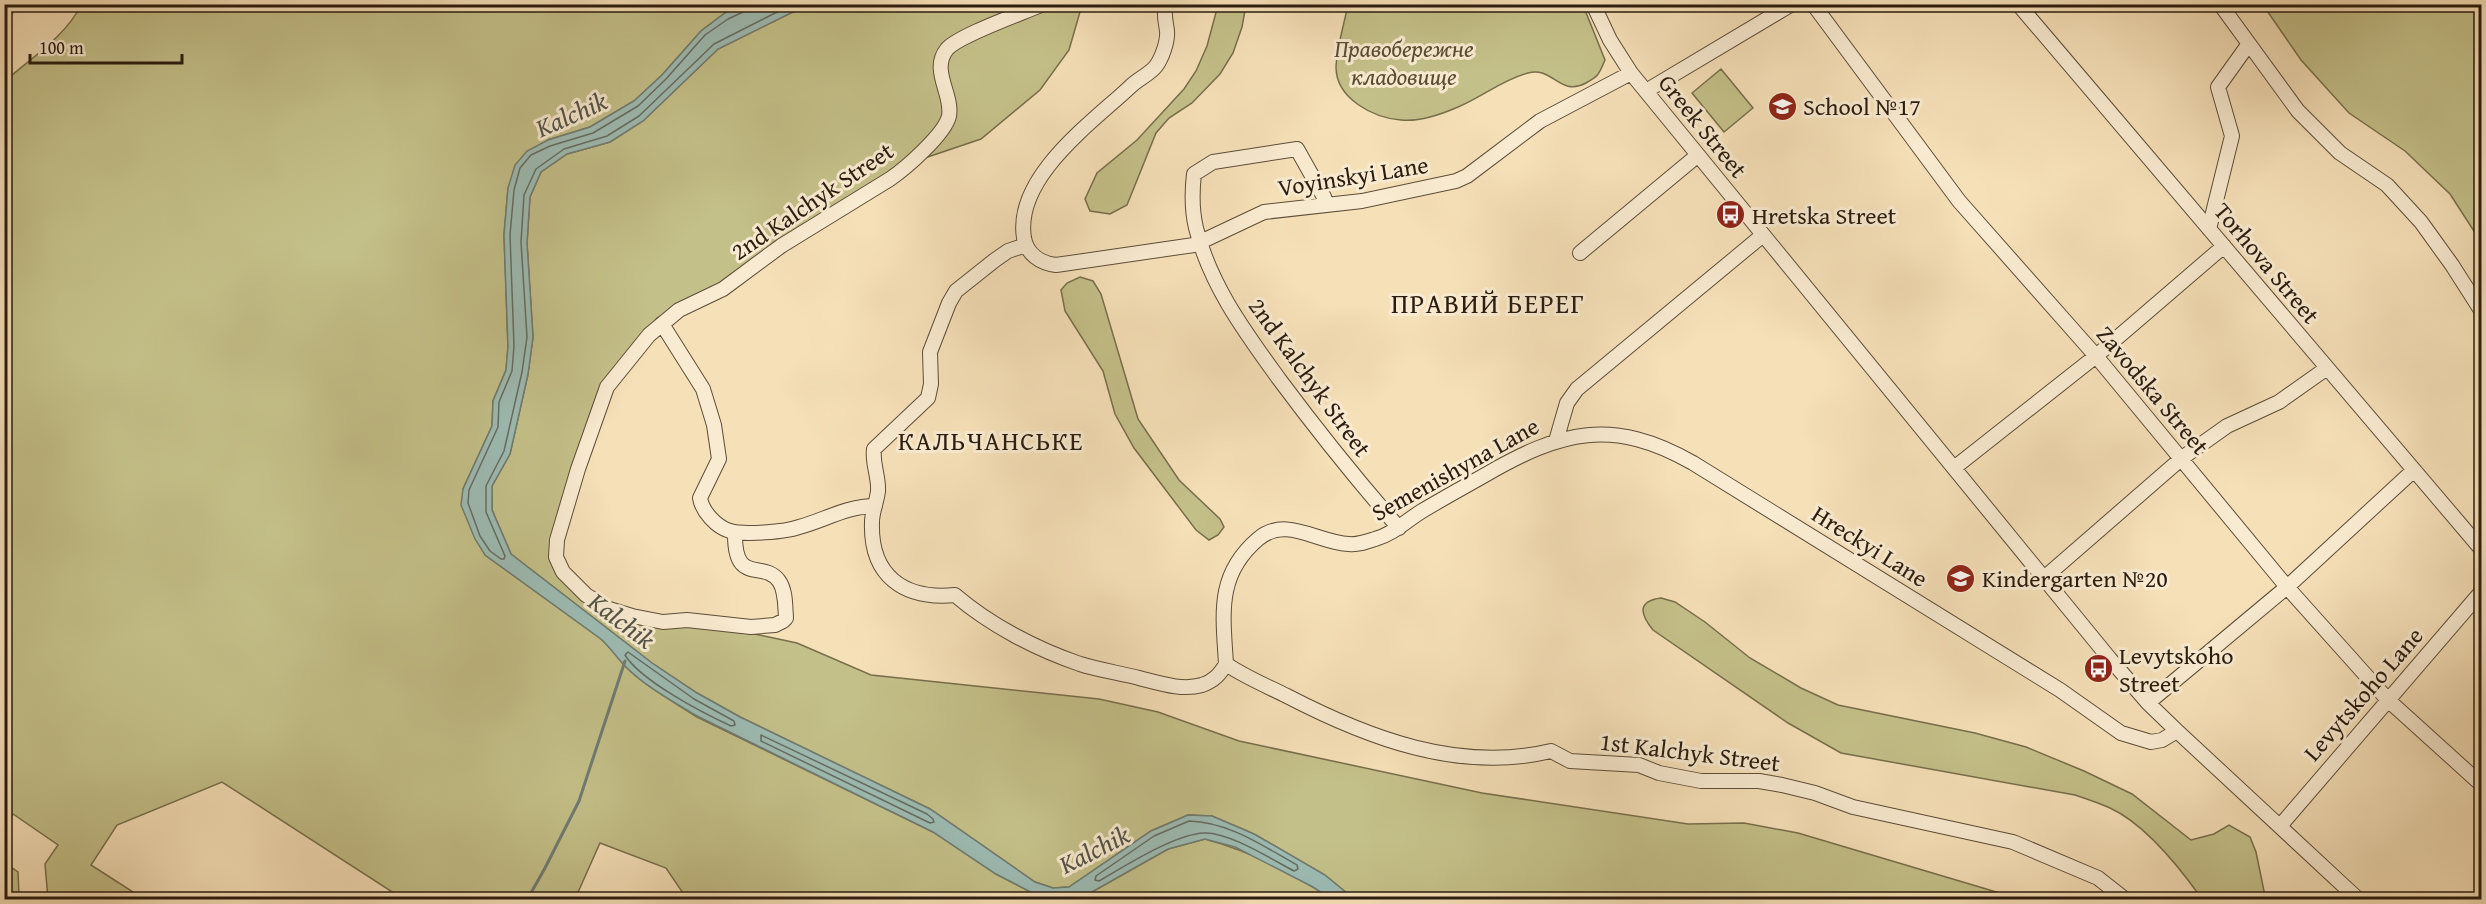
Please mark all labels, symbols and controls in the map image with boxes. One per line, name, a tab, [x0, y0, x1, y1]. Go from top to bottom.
scale bar	[30, 27, 182, 65]
park label: Правобережне кладовище	[1334, 31, 1474, 94]
text: 100 m	[39, 34, 84, 61]
street label: Greek Street	[1650, 67, 1756, 186]
water label: Kalchik	[528, 81, 613, 147]
place label: School №17	[1803, 89, 1921, 124]
school or university icon: School №17	[1766, 90, 1798, 122]
street label: 2nd Kalchyk Street	[724, 133, 901, 268]
street label: Voyinskyi Lane	[1275, 147, 1431, 205]
street label: Torhova Street	[2206, 195, 2329, 332]
place label: Hretska Street	[1752, 198, 1897, 233]
bus stop icon: Hretska Street	[1715, 199, 1747, 231]
district label: ПРАВИЙ БЕРЕГ	[1391, 283, 1585, 323]
street label: 2nd Kalchyk Street	[1240, 290, 1380, 464]
street label: Zavodska Street	[2088, 318, 2218, 463]
street label: Semenishyna Lane	[1365, 408, 1545, 530]
district label: КАЛЬЧАНСЬКЕ	[898, 421, 1084, 460]
street label: Hreckyi Lane	[1805, 496, 1935, 596]
place label: Kindergarten №20	[1982, 561, 2168, 596]
school or university icon: Kindergarten №20	[1945, 562, 1977, 594]
water label: Kalchik	[580, 581, 664, 658]
street label: Levytskoho Lane	[2295, 619, 2431, 769]
place label: Levytskoho Street	[2119, 638, 2234, 701]
bus stop icon: Levytskoho Street	[2082, 653, 2114, 685]
street label: 1st Kalchyk Street	[1598, 724, 1782, 780]
water label: Kalchik	[1051, 815, 1136, 884]

